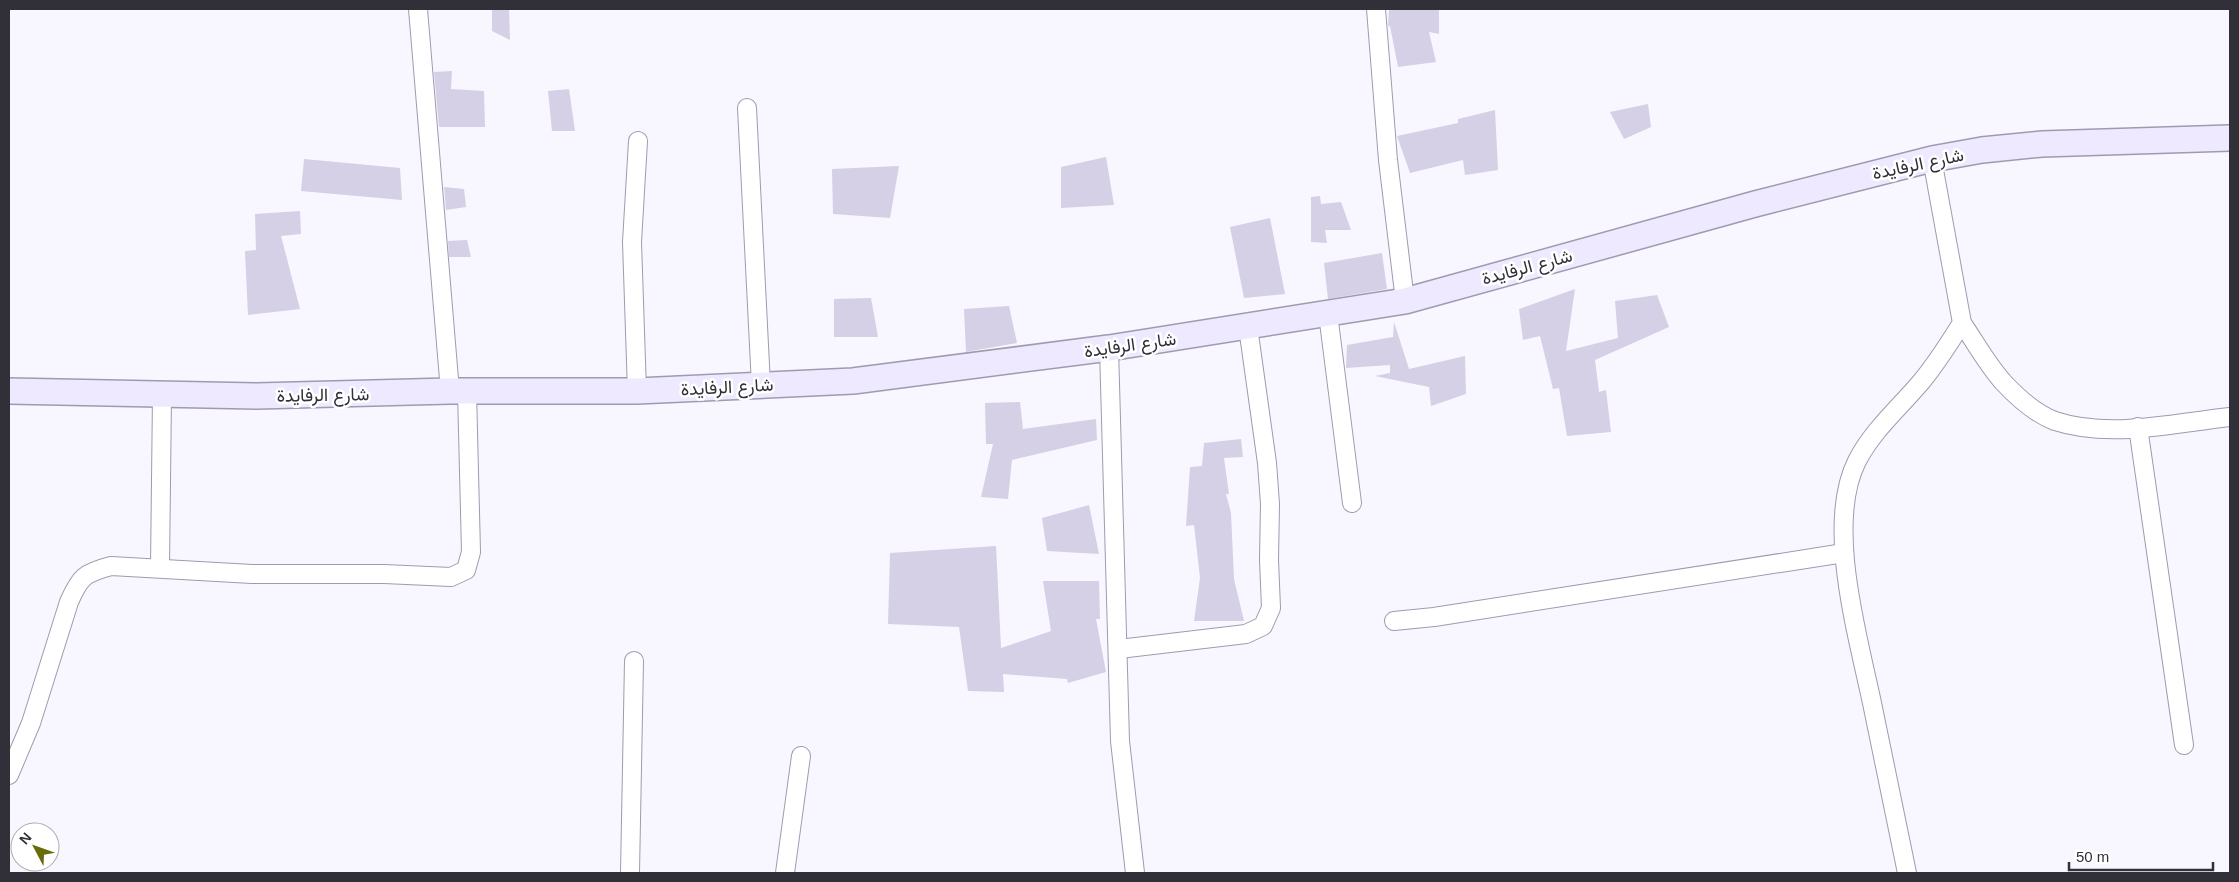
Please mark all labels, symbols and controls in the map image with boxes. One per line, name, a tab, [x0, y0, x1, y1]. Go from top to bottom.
street label: شارع الرفايدة	[1871, 145, 1966, 185]
street label: شارع الرفايدة	[1480, 245, 1575, 291]
street label: شارع الرفايدة	[1083, 329, 1178, 363]
street label: شارع الرفايدة	[680, 375, 774, 401]
street label: شارع الرفايدة	[276, 384, 370, 408]
north arrow	[10, 822, 60, 872]
text: N	[16, 829, 35, 848]
scale bar	[2069, 840, 2213, 872]
text: 50 m	[2076, 848, 2109, 865]

